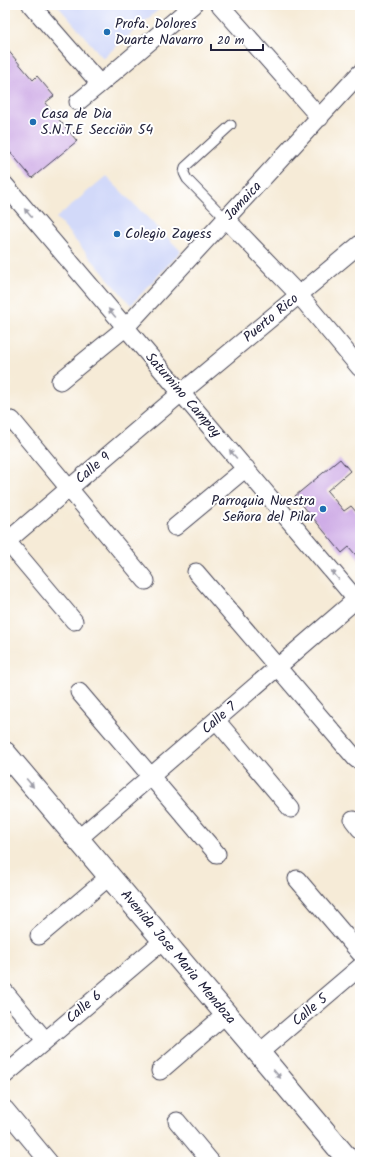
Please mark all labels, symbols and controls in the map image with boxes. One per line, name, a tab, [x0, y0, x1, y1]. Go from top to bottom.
place label: Profa. Dolores Duarte Navarro	[115, 13, 203, 51]
scale bar	[211, 26, 263, 52]
marker: Profa. Dolores Duarte Navarro	[102, 27, 112, 37]
text: 20 m	[217, 31, 245, 50]
place label: Casa de Dia S.N.T.E Secciön 54	[41, 103, 154, 141]
marker: Casa de Dia S.N.T.E Secciön 54	[28, 117, 38, 127]
street label: Jamaica	[219, 176, 267, 226]
one-way arrow	[24, 208, 33, 218]
place label: Colegio Zayess	[125, 223, 211, 245]
marker: Colegio Zayess	[112, 229, 122, 239]
street label: Puerto Rico	[238, 288, 304, 348]
one-way arrow	[107, 307, 116, 318]
street label: Saturnino Campoy	[140, 348, 227, 443]
street label: Calle 9	[70, 446, 116, 489]
one-way arrow	[229, 448, 238, 459]
place label: Parroquia Nuestra Señora del Pilar	[211, 490, 316, 528]
marker: Parroquia Nuestra Señora del Pilar	[318, 504, 328, 514]
one-way arrow	[330, 569, 339, 580]
street label: Calle 7	[197, 696, 242, 739]
one-way arrow	[26, 778, 35, 788]
street label: Avenida Jose Maria Mendoza	[115, 885, 241, 1029]
street label: Calle 6	[61, 985, 107, 1029]
street label: Calle 5	[287, 987, 334, 1032]
one-way arrow	[273, 1069, 282, 1080]

